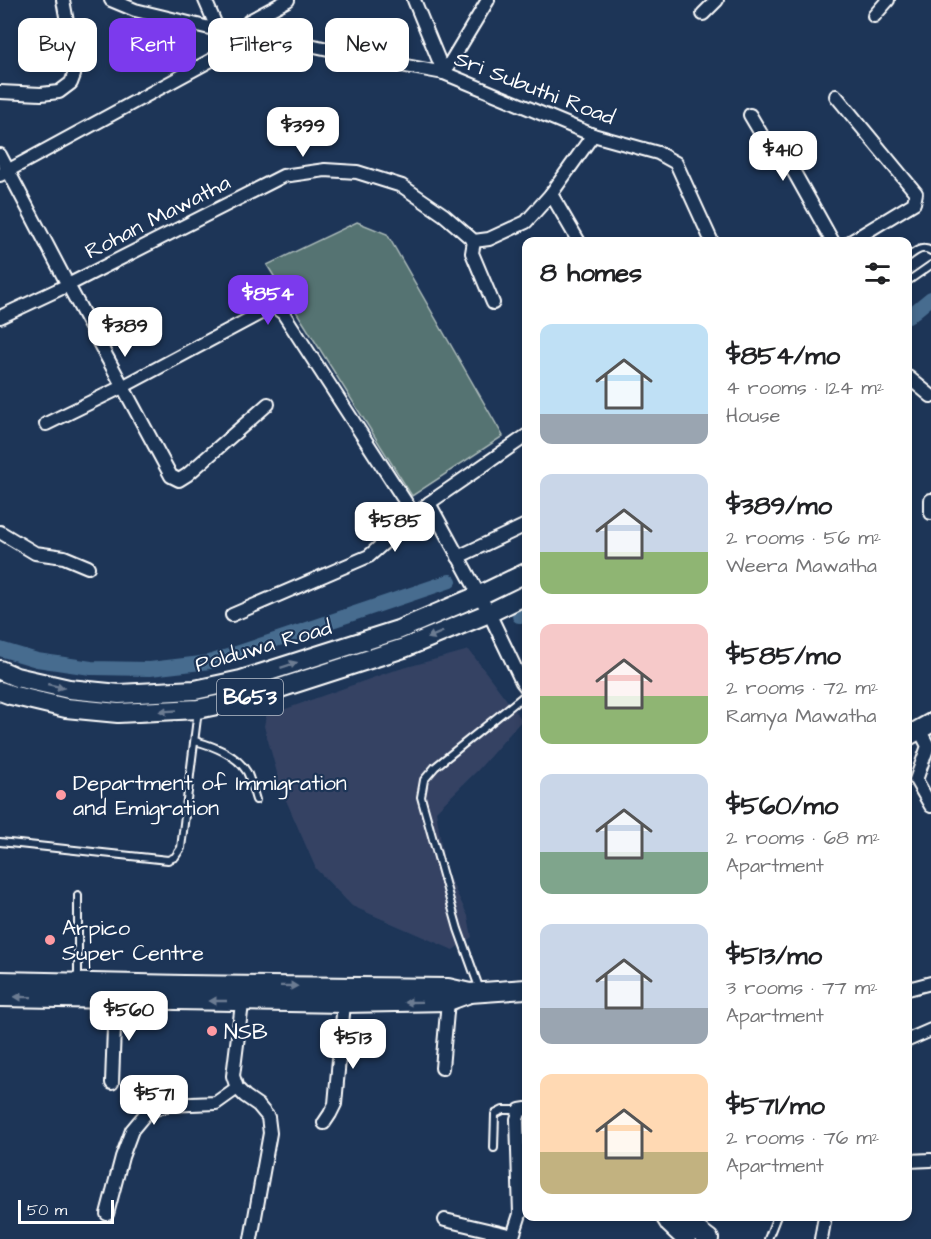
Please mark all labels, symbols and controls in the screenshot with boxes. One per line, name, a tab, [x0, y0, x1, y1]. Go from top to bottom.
chip: Buy	[18, 18, 97, 72]
chip: Rent	[109, 18, 196, 72]
chip: Filters	[208, 18, 313, 72]
chip: New	[325, 18, 409, 72]
street label: Sri Subuthi Road	[450, 44, 619, 133]
pin: $399	[267, 107, 339, 158]
text: $399	[281, 112, 325, 140]
pin: $410	[747, 131, 819, 182]
text: $410	[763, 136, 803, 164]
street label: Rohan Mawatha	[80, 167, 236, 267]
text: 8 homes	[540, 255, 642, 291]
icon: filters	[861, 257, 894, 290]
pin: $854	[232, 275, 304, 326]
text: $854	[242, 280, 294, 308]
pin: $389	[89, 307, 161, 358]
text: $389	[102, 312, 148, 340]
text: $854/mo	[726, 338, 840, 374]
icon: home	[588, 348, 660, 420]
text: 4 rooms · 124 m²	[726, 374, 884, 402]
text: House	[726, 402, 780, 430]
text: $389/mo	[726, 488, 832, 524]
icon: home	[588, 498, 660, 570]
pin: $585	[359, 502, 431, 553]
text: $585	[369, 507, 421, 535]
text: 2 rooms · 56 m²	[726, 524, 881, 552]
text: Weera Mawatha	[726, 552, 877, 580]
street label: Polduwa Road	[192, 612, 335, 681]
one-way arrow	[426, 630, 444, 640]
text: $585/mo	[726, 638, 841, 674]
icon: home	[588, 648, 660, 720]
one-way arrow	[280, 660, 298, 669]
text: 2 rooms · 72 m²	[726, 674, 878, 702]
road number: B653	[217, 679, 283, 715]
one-way arrow	[47, 682, 66, 691]
text: Ramya Mawatha	[726, 702, 876, 730]
one-way arrow	[159, 706, 178, 715]
place label: Department of Immigration and Emigration	[73, 768, 347, 825]
marker: Department of Immigration and Emigration	[54, 788, 68, 802]
text: $560/mo	[726, 788, 838, 824]
icon: home	[588, 798, 660, 870]
text: 2 rooms · 68 m²	[726, 824, 880, 852]
text: Apartment	[726, 852, 824, 880]
place label: Arpico Super Centre	[62, 913, 204, 969]
marker: Arpico Super Centre	[43, 933, 57, 947]
text: $513/mo	[726, 938, 822, 974]
icon: home	[588, 948, 660, 1020]
text: 3 rooms · 77 m²	[726, 974, 878, 1002]
one-way arrow	[280, 981, 299, 991]
pin: $560	[93, 991, 165, 1042]
one-way arrow	[13, 993, 32, 1002]
text: $560	[104, 996, 154, 1024]
one-way arrow	[208, 996, 227, 1006]
one-way arrow	[403, 997, 422, 1006]
text: Apartment	[726, 1002, 824, 1030]
place label: NSB	[224, 1017, 268, 1048]
pin: $513	[317, 1019, 389, 1070]
marker: NSB	[205, 1024, 219, 1038]
text: $513	[334, 1024, 372, 1052]
pin: $571	[118, 1075, 190, 1126]
text: $571	[134, 1080, 174, 1108]
text: $571/mo	[726, 1088, 825, 1124]
icon: home	[588, 1098, 660, 1170]
text: 2 rooms · 76 m²	[726, 1124, 879, 1152]
text: Apartment	[726, 1152, 824, 1180]
scale bar	[18, 1197, 114, 1224]
text: 50 m	[27, 1199, 67, 1221]

